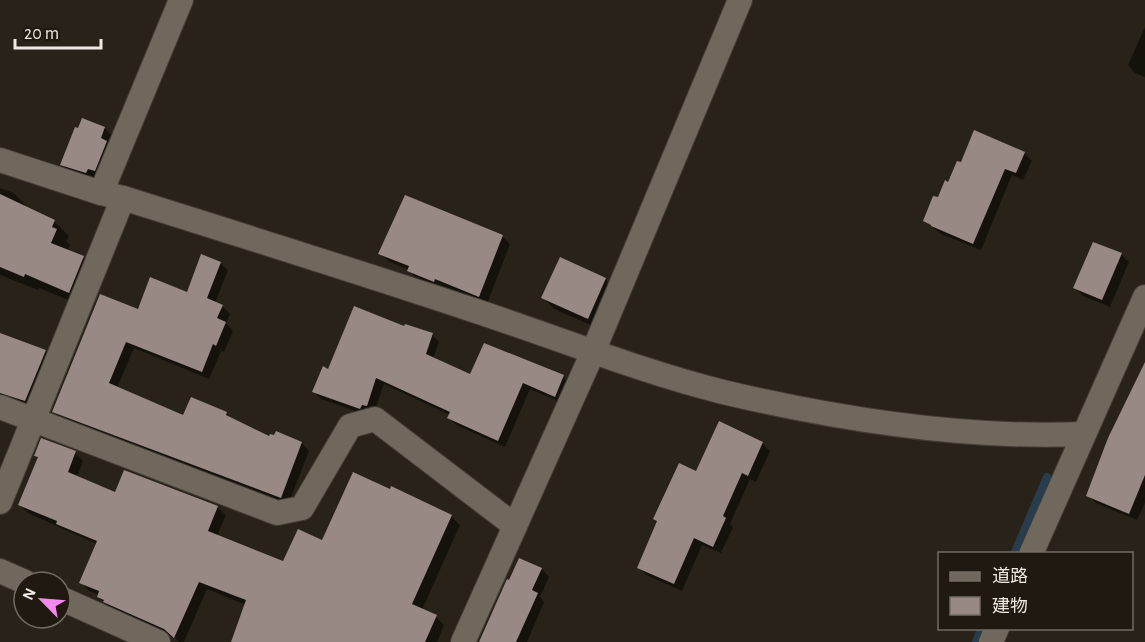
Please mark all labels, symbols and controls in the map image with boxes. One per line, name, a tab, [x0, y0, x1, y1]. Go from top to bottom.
scale bar	[15, 12, 100, 50]
text: 20 m	[24, 25, 59, 43]
legend	[938, 552, 1133, 630]
text: 道路	[992, 566, 1028, 586]
north arrow	[12, 570, 72, 630]
text: N	[20, 586, 39, 603]
text: 建物	[992, 596, 1028, 616]

